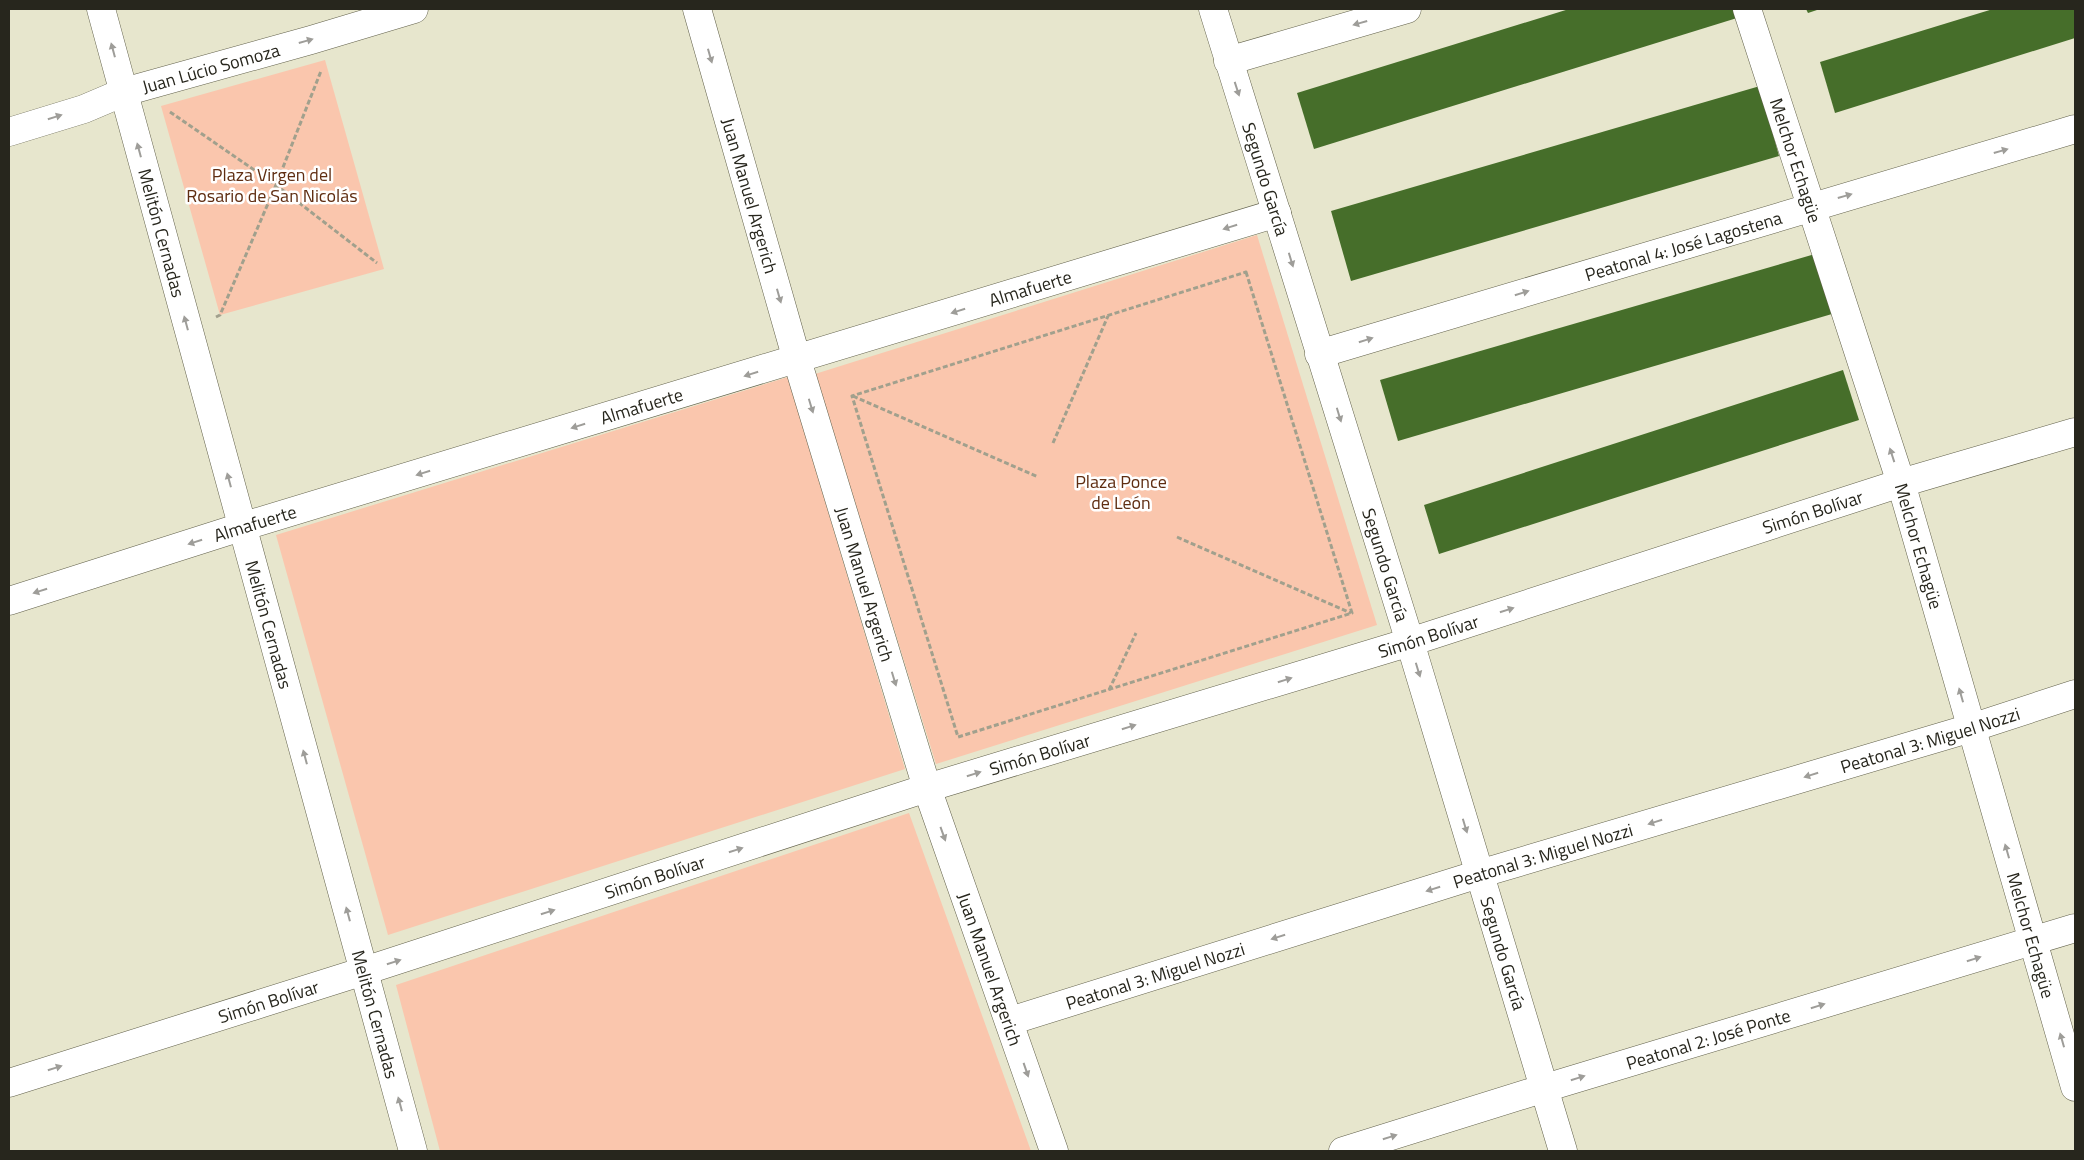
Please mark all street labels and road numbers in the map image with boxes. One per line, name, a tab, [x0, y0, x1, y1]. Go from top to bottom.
street label: Juan Lúcio Somoza	[139, 36, 283, 100]
street label: Melchor Echagüe	[1763, 94, 1829, 226]
street label: Juan Manuel Argerich	[715, 114, 785, 277]
street label: Segundo García	[1236, 119, 1296, 239]
street label: Melitón Cernadas	[132, 165, 193, 300]
street label: Peatonal 4: José Lagostena	[1581, 204, 1785, 288]
street label: Almafuerte	[985, 263, 1075, 313]
street label: Almafuerte	[597, 380, 686, 431]
street label: Melchor Echagüe	[1888, 480, 1950, 612]
street label: Simón Bolívar	[1759, 483, 1866, 541]
street label: Almafuerte	[210, 498, 300, 548]
street label: Juan Manuel Argerich	[829, 503, 901, 665]
street label: Segundo García	[1356, 505, 1416, 625]
street label: Melitón Cernadas	[239, 557, 300, 692]
street label: Simón Bolívar	[1374, 607, 1482, 664]
street label: Peatonal 3: Miguel Nozzi	[1837, 699, 2023, 780]
street label: Simón Bolívar	[986, 726, 1094, 782]
street label: Peatonal 3: Miguel Nozzi	[1449, 816, 1636, 895]
street label: Simón Bolívar	[601, 848, 709, 905]
street label: Melchor Echagüe	[2000, 869, 2062, 1001]
street label: Juan Manuel Argerich	[951, 889, 1030, 1049]
street label: Segundo García	[1474, 893, 1533, 1013]
street label: Peatonal 3: Miguel Nozzi	[1062, 935, 1248, 1016]
street label: Melitón Cernadas	[345, 947, 406, 1082]
street label: Simón Bolívar	[215, 973, 322, 1030]
street label: Peatonal 2: José Ponte	[1623, 1001, 1794, 1076]

